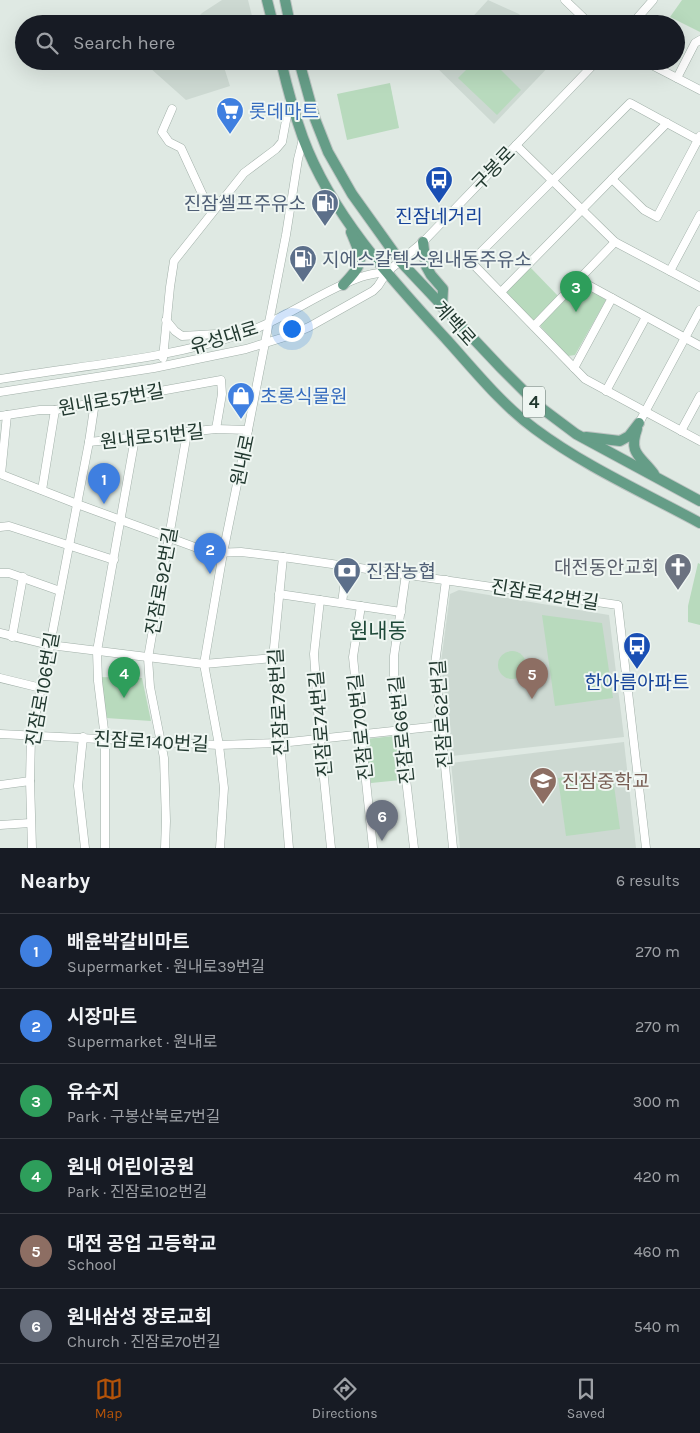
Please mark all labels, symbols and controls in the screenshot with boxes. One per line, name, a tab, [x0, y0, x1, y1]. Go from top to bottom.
search box	[15, 15, 685, 70]
icon: search	[33, 29, 61, 57]
text: Search here	[73, 32, 175, 54]
supermarket icon: 롯데마트	[215, 96, 245, 135]
place label: 롯데마트	[249, 101, 319, 123]
street label: 구봉로	[468, 142, 520, 195]
bus stop icon: 진잠네거리	[424, 165, 454, 204]
fuel station icon: 진잠셀프주유소	[310, 188, 340, 227]
place label: 진잠셀프주유소	[184, 193, 306, 215]
place label: 진잠네거리	[395, 206, 483, 228]
fuel station icon: 지에스칼텍스원내동주유소	[288, 244, 318, 283]
place label: 지에스칼텍스원내동주유소	[322, 249, 532, 271]
pin: 3	[560, 271, 592, 312]
street label: 계백로	[429, 297, 480, 351]
your location	[279, 316, 305, 342]
street label: 유성대로	[188, 317, 261, 359]
street label: 원내로57번길	[57, 380, 166, 420]
shop icon: 초롱식물원	[226, 381, 256, 420]
place label: 초롱식물원	[260, 386, 347, 408]
road number: 4	[523, 387, 545, 418]
street label: 원내로51번길	[99, 421, 205, 453]
street label: 원내로	[227, 432, 259, 488]
pin: 1	[88, 463, 120, 504]
street label: 진잠로92번길	[142, 525, 182, 637]
pin: 2	[194, 533, 226, 574]
church icon: 대전동안교회	[663, 552, 693, 591]
bank icon: 진잠농협	[332, 556, 362, 595]
place label: 대전동안교회	[554, 557, 659, 579]
place label: 진잠농협	[366, 561, 436, 583]
street label: 진잠로42번길	[489, 576, 600, 614]
district label: 원내동	[349, 619, 407, 643]
street label: 진잠로106번길	[22, 630, 64, 748]
bus stop icon: 한아름아파트	[622, 631, 652, 670]
street label: 진잠로78번길	[265, 647, 293, 756]
pin: 4	[108, 657, 140, 698]
pin: 5	[516, 658, 548, 699]
street label: 진잠로62번길	[427, 659, 457, 769]
street label: 진잠로74번길	[305, 670, 337, 778]
street label: 진잠로70번길	[344, 672, 378, 782]
place label: 한아름아파트	[585, 672, 689, 694]
street label: 진잠로66번길	[385, 674, 419, 785]
street label: 진잠로140번길	[93, 728, 209, 756]
school or university icon: 진잠중학교	[528, 766, 558, 805]
place label: 진잠중학교	[562, 771, 649, 793]
pin: 6	[366, 800, 398, 841]
text: Nearby	[20, 869, 90, 893]
text: 6 results	[616, 871, 680, 890]
text: 배윤박갈비마트	[67, 931, 189, 953]
text: 1	[33, 942, 39, 961]
text: 270 m	[635, 942, 680, 961]
text: Supermarket · 원내로39번길	[67, 957, 265, 976]
text: 시장마트	[67, 1006, 137, 1028]
text: 2	[31, 1017, 41, 1036]
text: 270 m	[635, 1017, 680, 1036]
text: Supermarket · 원내로	[67, 1032, 217, 1051]
text: 유수지	[67, 1081, 119, 1103]
text: 3	[31, 1092, 41, 1111]
text: 300 m	[633, 1092, 680, 1111]
text: Park · 구봉산북로7번길	[67, 1107, 220, 1126]
text: 원내 어린이공원	[67, 1156, 194, 1178]
text: 4	[31, 1167, 41, 1186]
text: 420 m	[634, 1167, 680, 1186]
text: Park · 진잠로102번길	[67, 1182, 208, 1201]
text: 대전 공업 고등학교	[67, 1233, 216, 1255]
text: 5	[31, 1242, 41, 1261]
text: 460 m	[634, 1242, 680, 1261]
text: School	[67, 1255, 117, 1274]
text: 원내삼성 장로교회	[67, 1306, 212, 1328]
text: 6	[31, 1317, 41, 1336]
text: 540 m	[634, 1317, 680, 1336]
text: Church · 진잠로70번길	[67, 1332, 221, 1351]
tab: Map	[95, 1375, 123, 1422]
tab: Directions	[312, 1375, 378, 1422]
tab: Saved	[567, 1375, 605, 1422]

